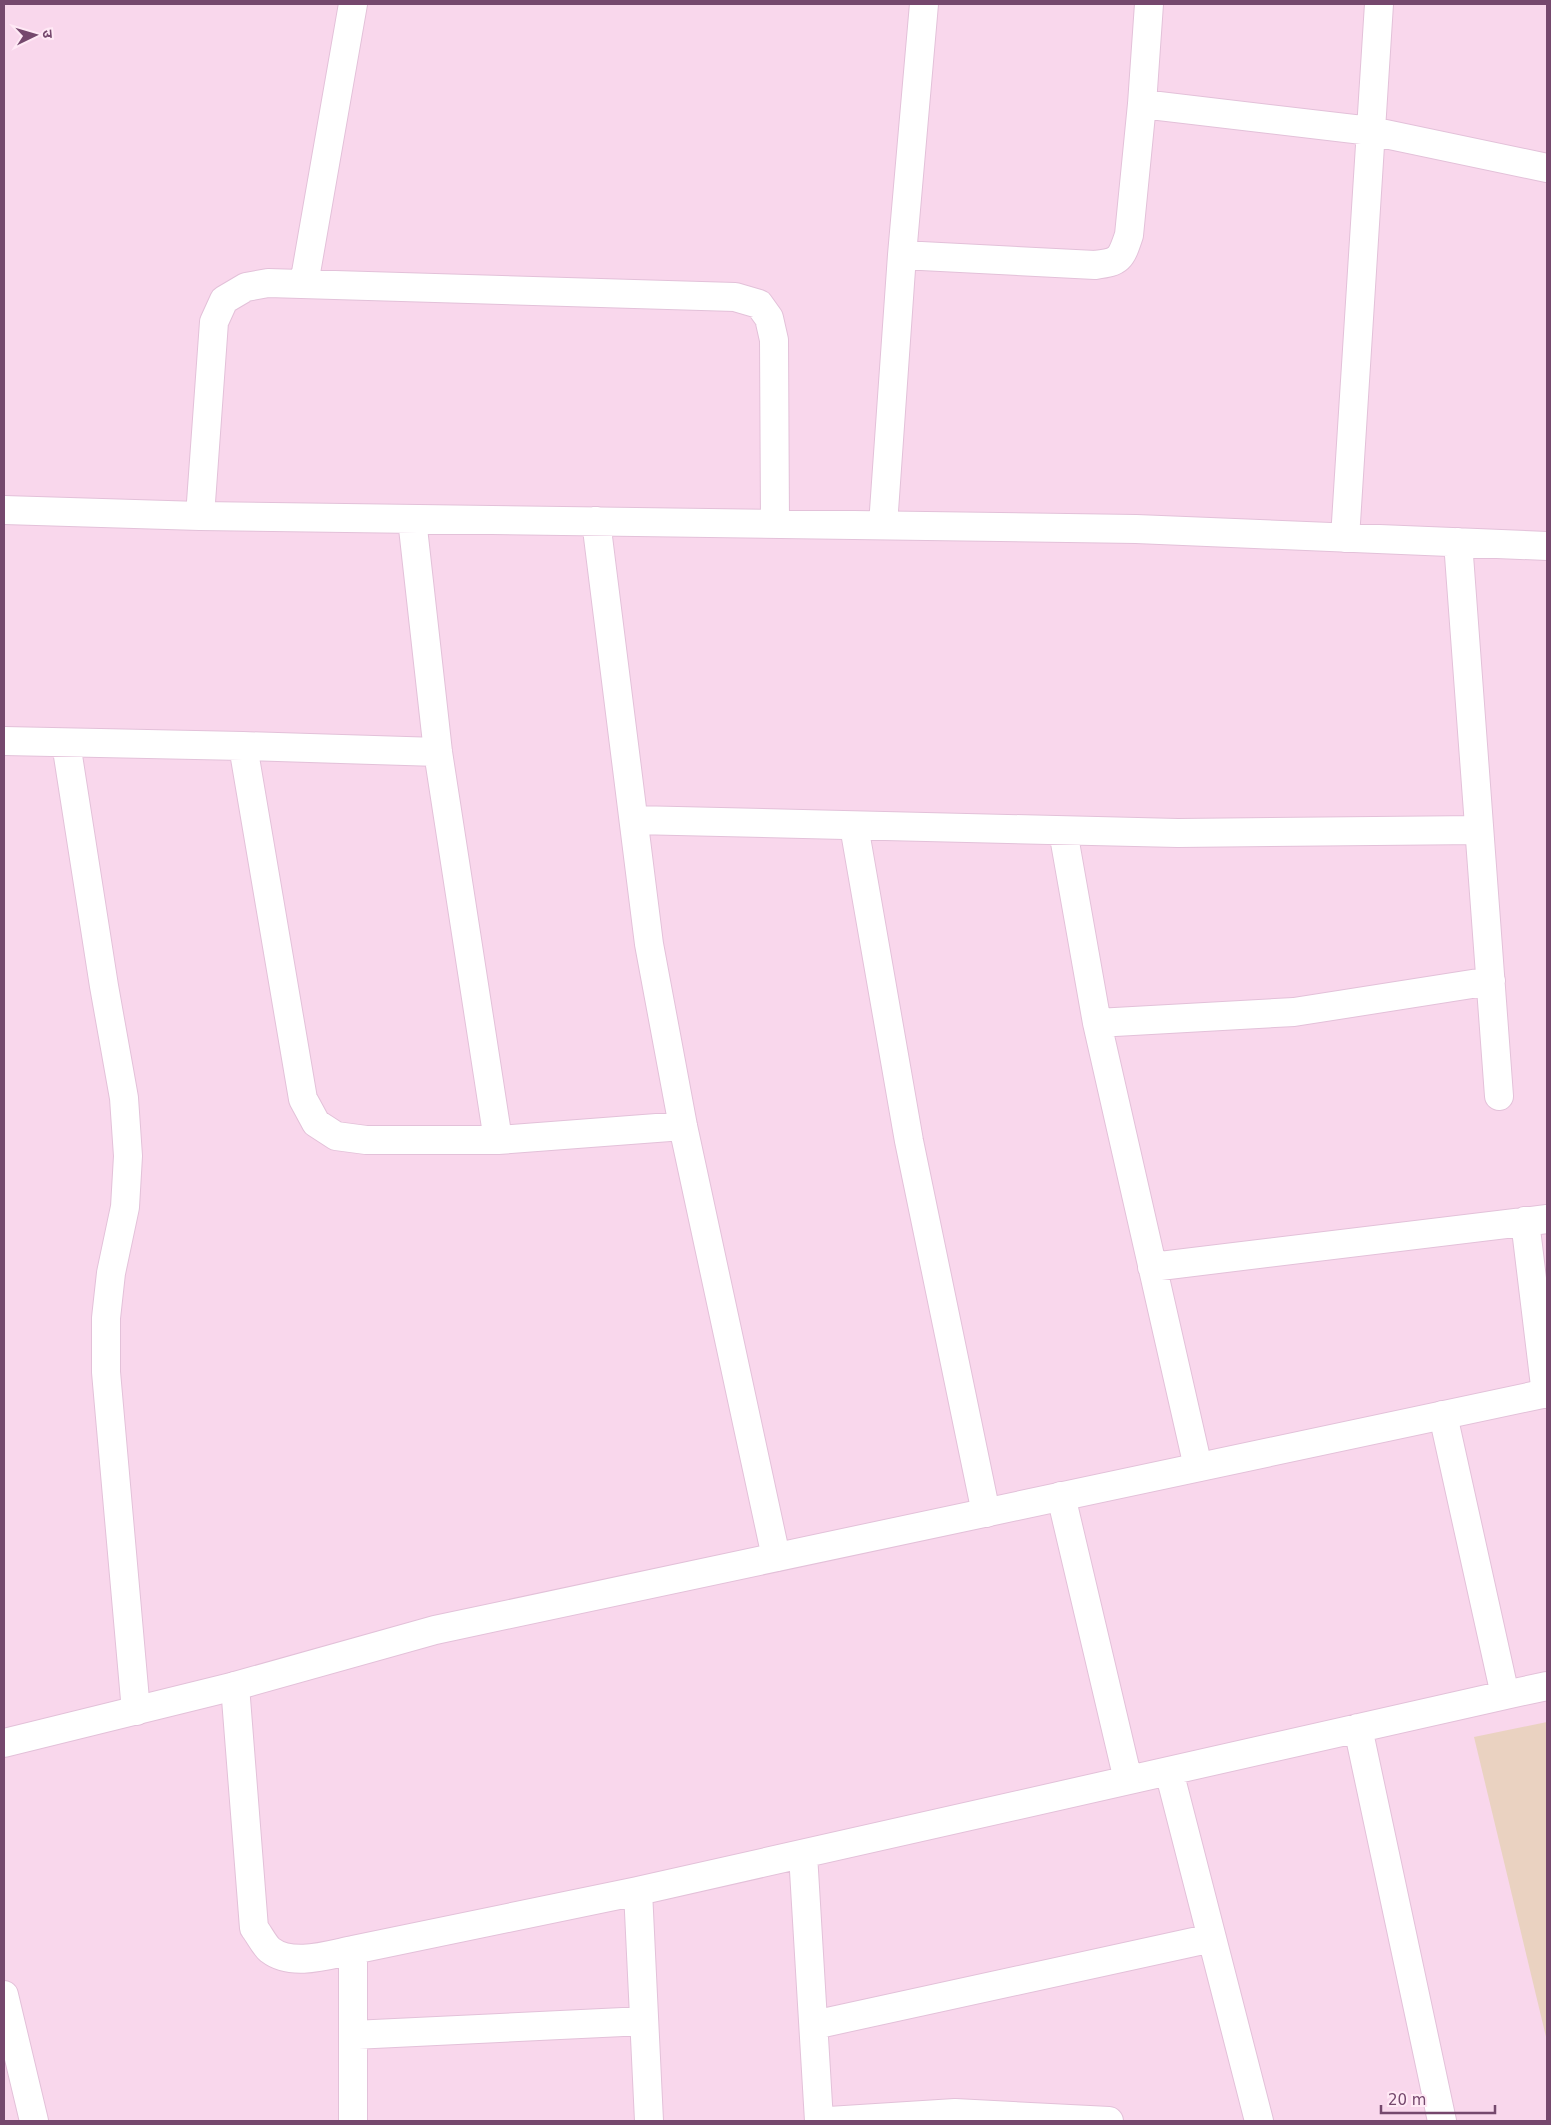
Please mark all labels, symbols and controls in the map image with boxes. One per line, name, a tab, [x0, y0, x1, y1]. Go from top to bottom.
north arrow	[10, 10, 60, 60]
text: उ	[40, 29, 56, 39]
scale bar	[1381, 2082, 1495, 2114]
text: 20 m	[1388, 2091, 1426, 2109]

